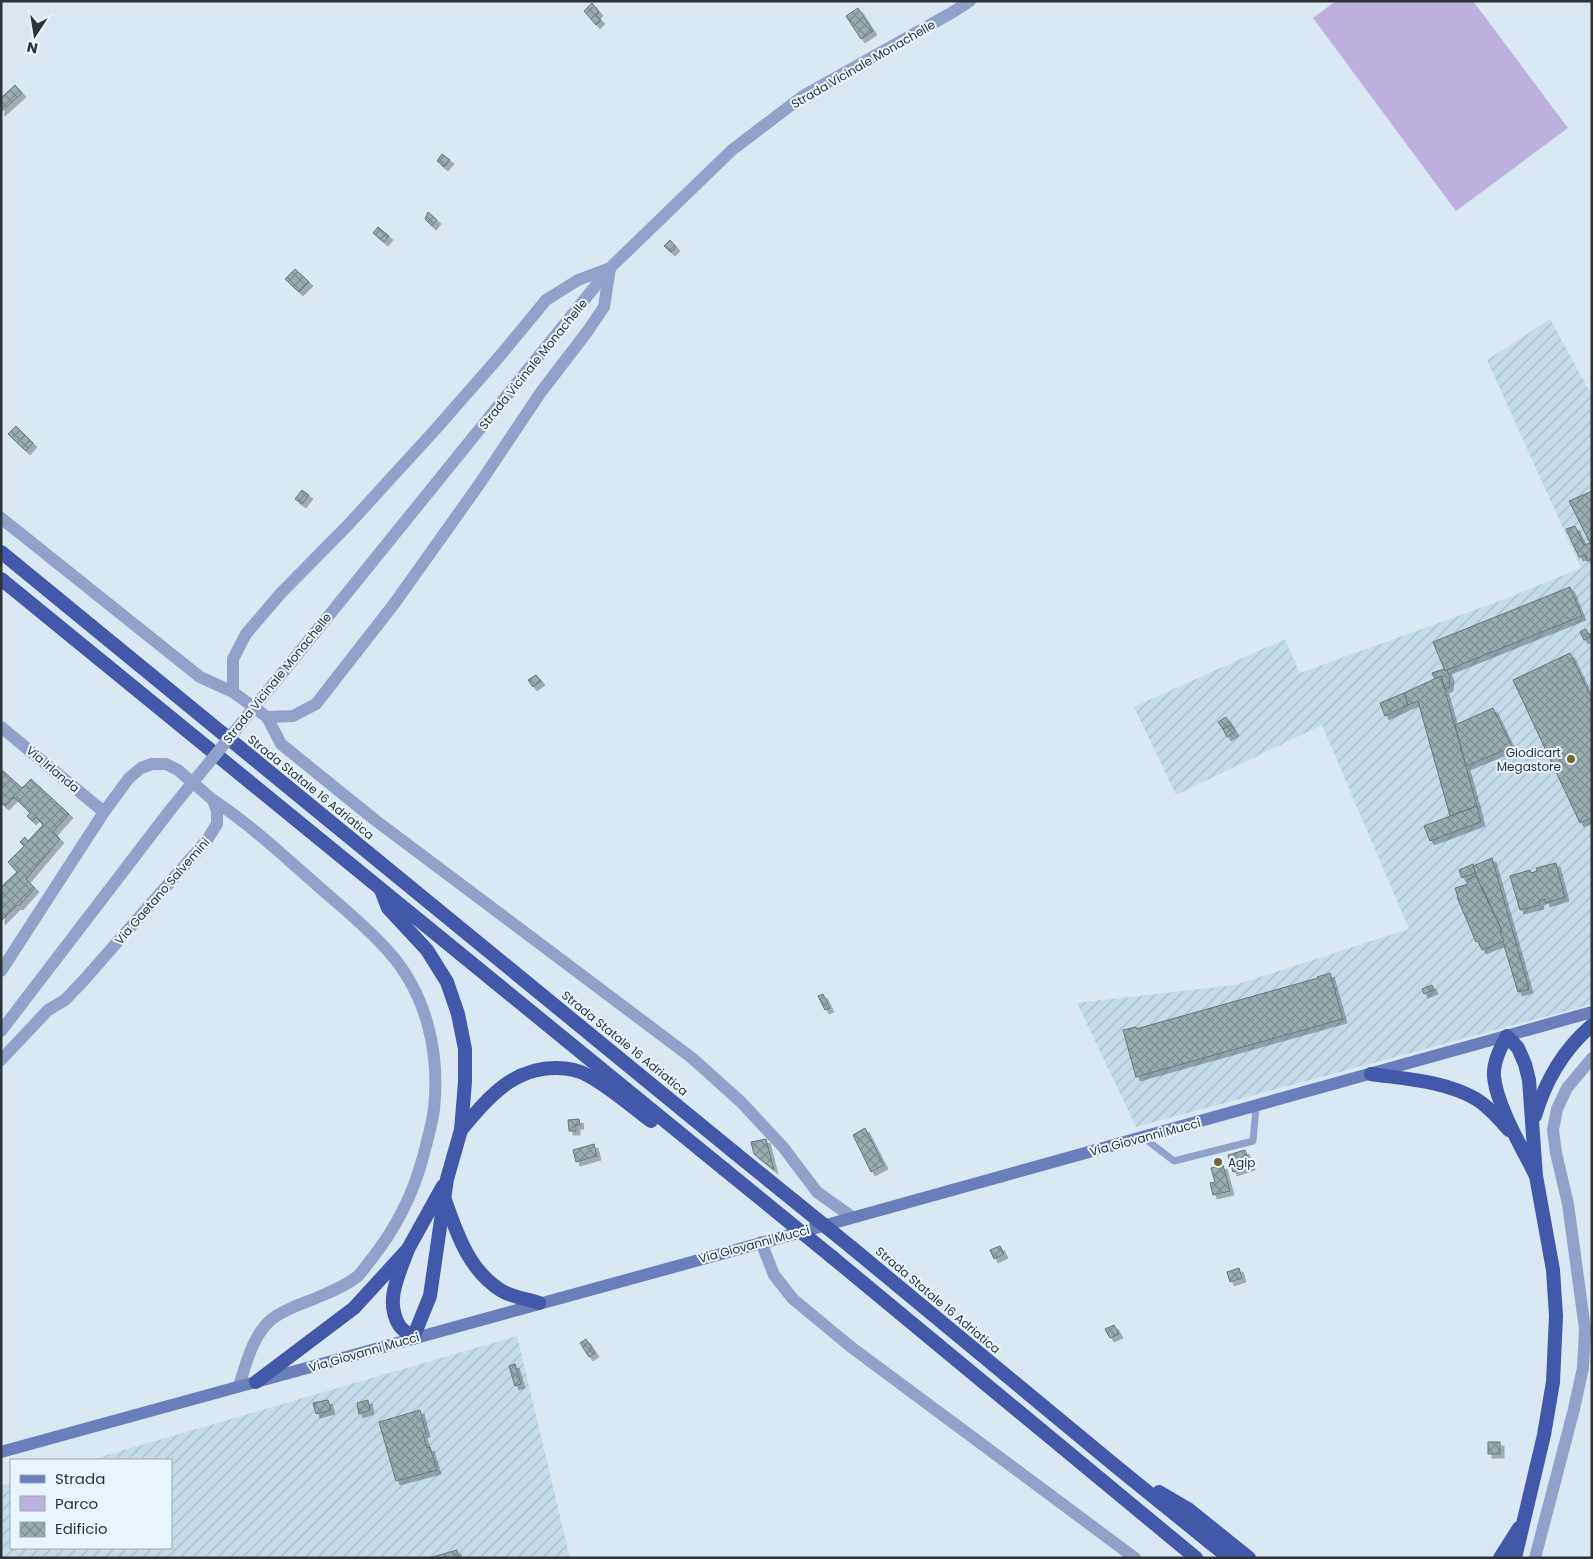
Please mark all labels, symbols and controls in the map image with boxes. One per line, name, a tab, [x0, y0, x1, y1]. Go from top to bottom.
north arrow	[10, 10, 60, 60]
street label: Strada Vicinale Monachelle	[788, 16, 938, 112]
text: N	[25, 37, 40, 59]
street label: Strada Vicinale Monachelle	[475, 295, 591, 433]
street label: Strada Vicinale Monachelle	[219, 609, 335, 747]
street label: Strada Statale 16 Adriatica	[244, 731, 378, 843]
street label: Via Irlanda	[23, 742, 83, 796]
place label: Giodicart Megastore	[1497, 744, 1561, 775]
marker: Giodicart Megastore	[1565, 753, 1577, 765]
street label: Via Gaetano Salvemini	[111, 834, 213, 948]
street label: Strada Statale 16 Adriatica	[558, 987, 692, 1099]
street label: Via Giovanni Mucci	[1088, 1114, 1202, 1160]
place label: Agip	[1228, 1154, 1255, 1171]
marker: Agip	[1212, 1156, 1224, 1168]
street label: Via Giovanni Mucci	[697, 1221, 811, 1267]
street label: Strada Statale 16 Adriatica	[872, 1243, 1004, 1357]
street label: Via Giovanni Mucci	[307, 1328, 421, 1376]
legend	[10, 1459, 172, 1549]
text: Strada	[55, 1468, 105, 1489]
text: Parco	[55, 1493, 98, 1514]
text: Edificio	[55, 1518, 108, 1539]

